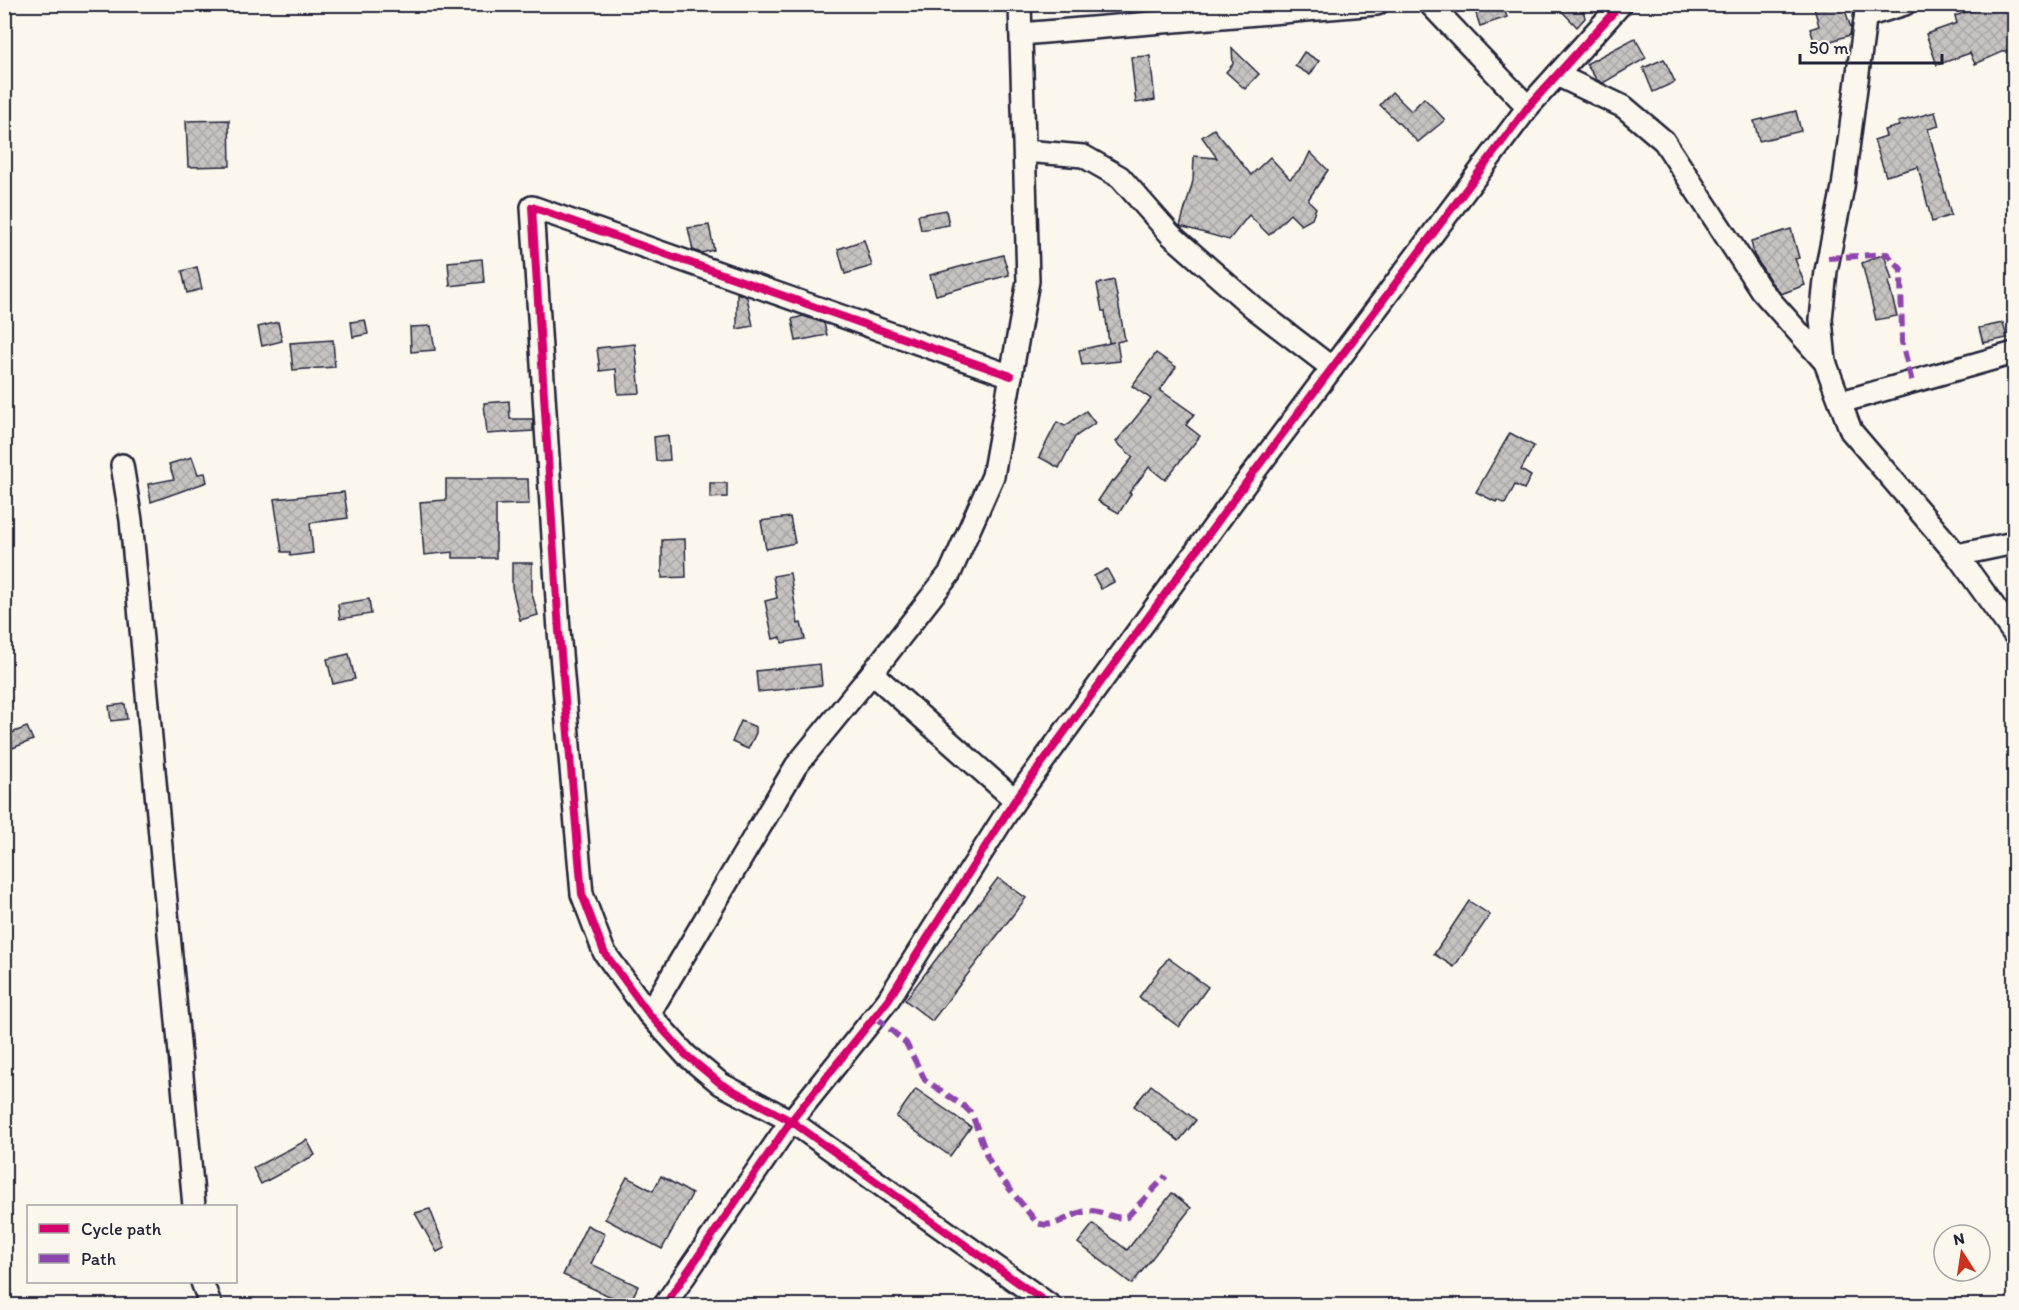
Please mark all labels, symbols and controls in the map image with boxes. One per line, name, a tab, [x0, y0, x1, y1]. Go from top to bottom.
scale bar	[1800, 27, 1942, 65]
text: 50 m	[1809, 37, 1849, 59]
legend	[27, 1205, 237, 1283]
text: Cycle path	[81, 1218, 162, 1240]
north arrow	[1932, 1223, 1992, 1283]
text: N	[1952, 1228, 1966, 1249]
text: Path	[81, 1248, 116, 1270]

